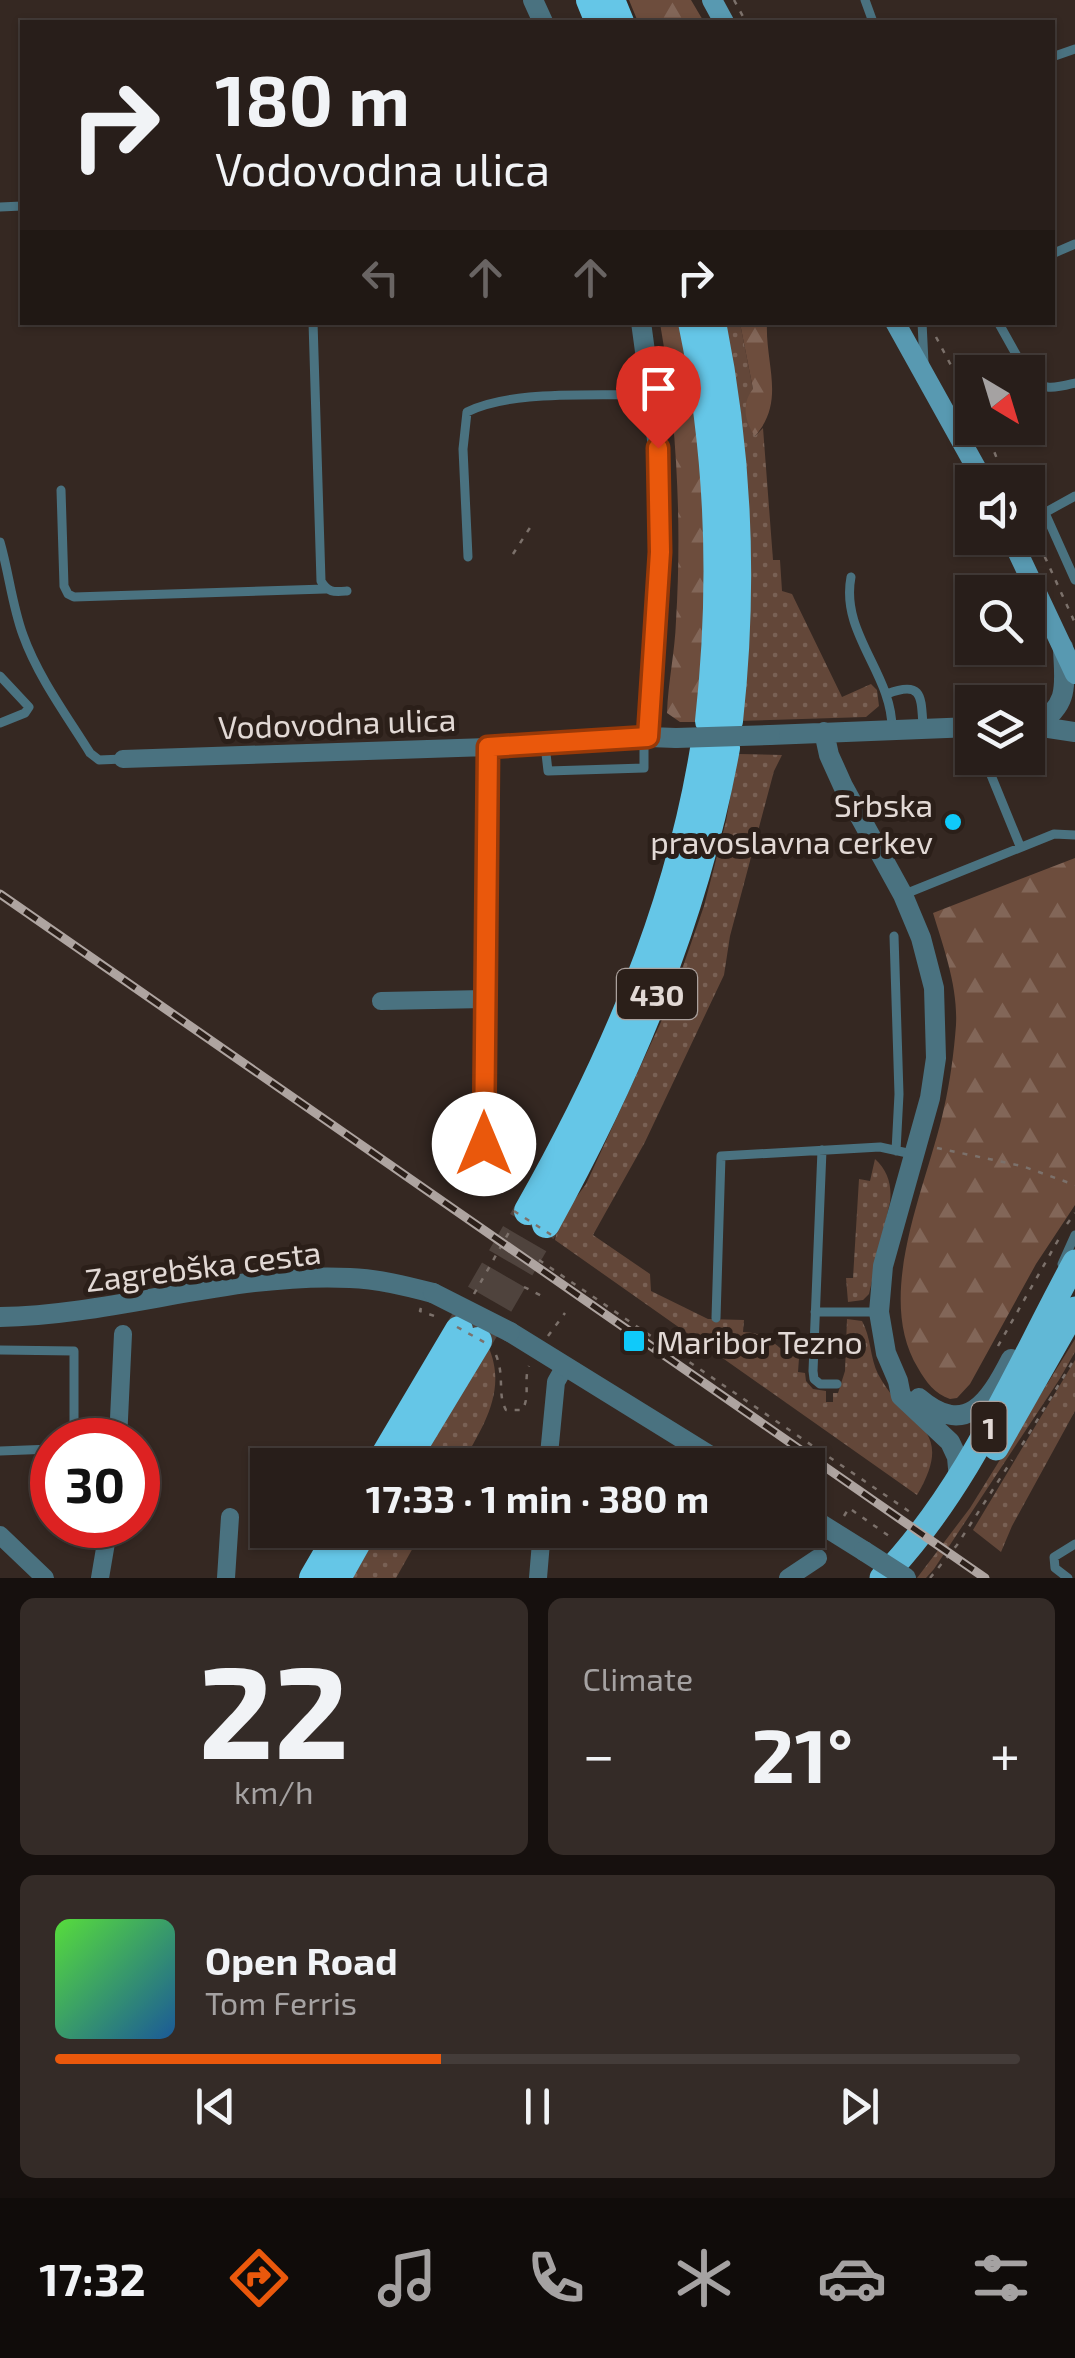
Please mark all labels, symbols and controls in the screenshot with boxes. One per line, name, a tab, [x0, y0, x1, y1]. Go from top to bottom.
text: 180 m	[215, 56, 410, 140]
icon: right	[50, 60, 180, 190]
text: Vodovodna ulica	[215, 141, 550, 195]
icon: left	[353, 250, 408, 305]
icon: ahead	[458, 250, 513, 305]
icon: ahead	[563, 250, 618, 305]
icon: right	[668, 250, 723, 305]
pin	[616, 346, 701, 449]
north arrow	[955, 355, 1045, 445]
map controls	[955, 355, 1045, 775]
icon: arrive	[631, 361, 686, 416]
button: sound	[955, 465, 1045, 555]
button: search	[955, 575, 1045, 665]
button: layers	[955, 685, 1045, 775]
street label: Vodovodna ulica	[217, 699, 457, 745]
place label: Srbska pravoslavna cerkev	[650, 785, 933, 860]
marker: Srbska pravoslavna cerkev	[942, 811, 964, 833]
road number: 430	[617, 969, 697, 1019]
position arrow	[432, 1092, 536, 1196]
street label: Zagrebška cesta	[83, 1232, 323, 1298]
place label: Maribor Tezno	[656, 1322, 863, 1360]
marker: Maribor Tezno	[621, 1328, 647, 1354]
road number: 1	[972, 1402, 1006, 1452]
speed limit sign: 30	[30, 1418, 160, 1548]
text: 17:33 · 1 min · 380 m	[366, 1475, 709, 1521]
text: 22	[198, 1629, 349, 1785]
text: Climate	[583, 1659, 693, 1697]
text: 21°	[751, 1708, 853, 1798]
text: −	[583, 1720, 615, 1786]
text: +	[990, 1720, 1020, 1786]
text: km/h	[234, 1772, 313, 1810]
text: Open Road	[205, 1937, 398, 1983]
text: Tom Ferris	[205, 1983, 357, 2021]
icon: previous	[188, 2079, 243, 2134]
icon: pause	[510, 2079, 565, 2134]
icon: next	[832, 2079, 887, 2134]
icon: directions	[224, 2243, 294, 2313]
icon: music	[372, 2243, 442, 2313]
icon: phone	[521, 2243, 591, 2313]
icon: climate	[669, 2243, 739, 2313]
icon: car	[817, 2243, 887, 2313]
icon: filters	[966, 2243, 1036, 2313]
text: 17:32	[39, 2251, 146, 2305]

